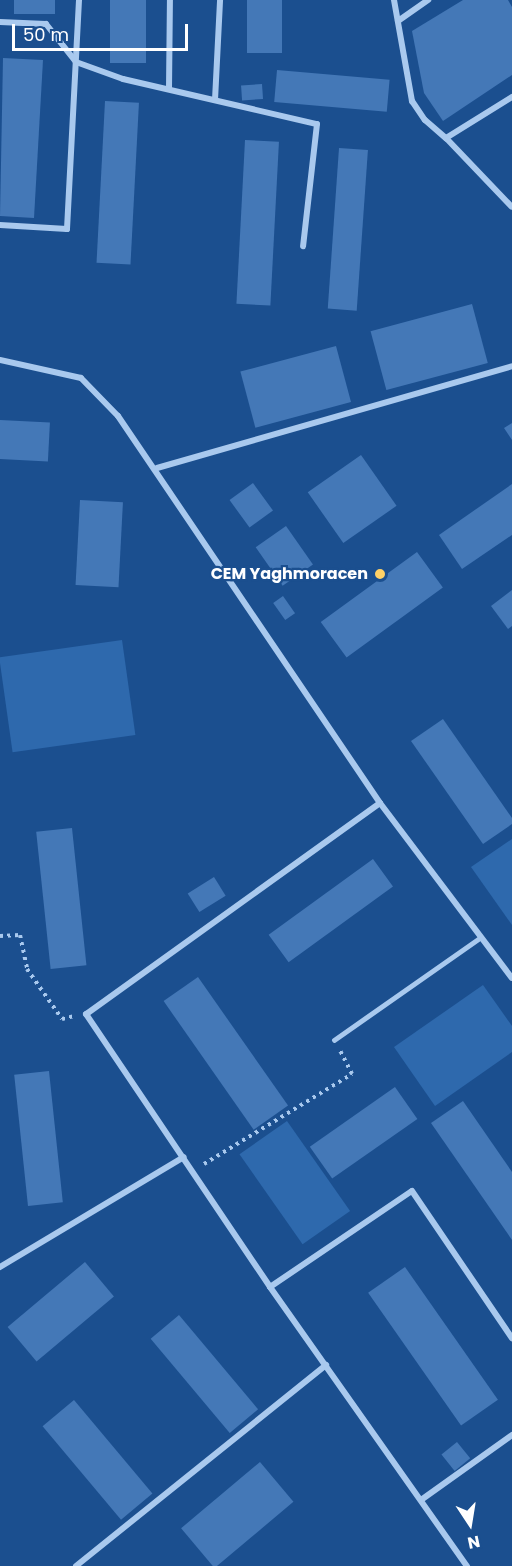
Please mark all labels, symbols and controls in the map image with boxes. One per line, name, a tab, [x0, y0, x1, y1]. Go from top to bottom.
scale bar	[15, 12, 190, 50]
text: 50 m	[23, 22, 69, 47]
place label: CEM Yaghmoracen	[211, 564, 368, 584]
marker: CEM Yaghmoracen	[373, 567, 387, 581]
north arrow	[440, 1494, 500, 1554]
text: N	[466, 1530, 482, 1555]

